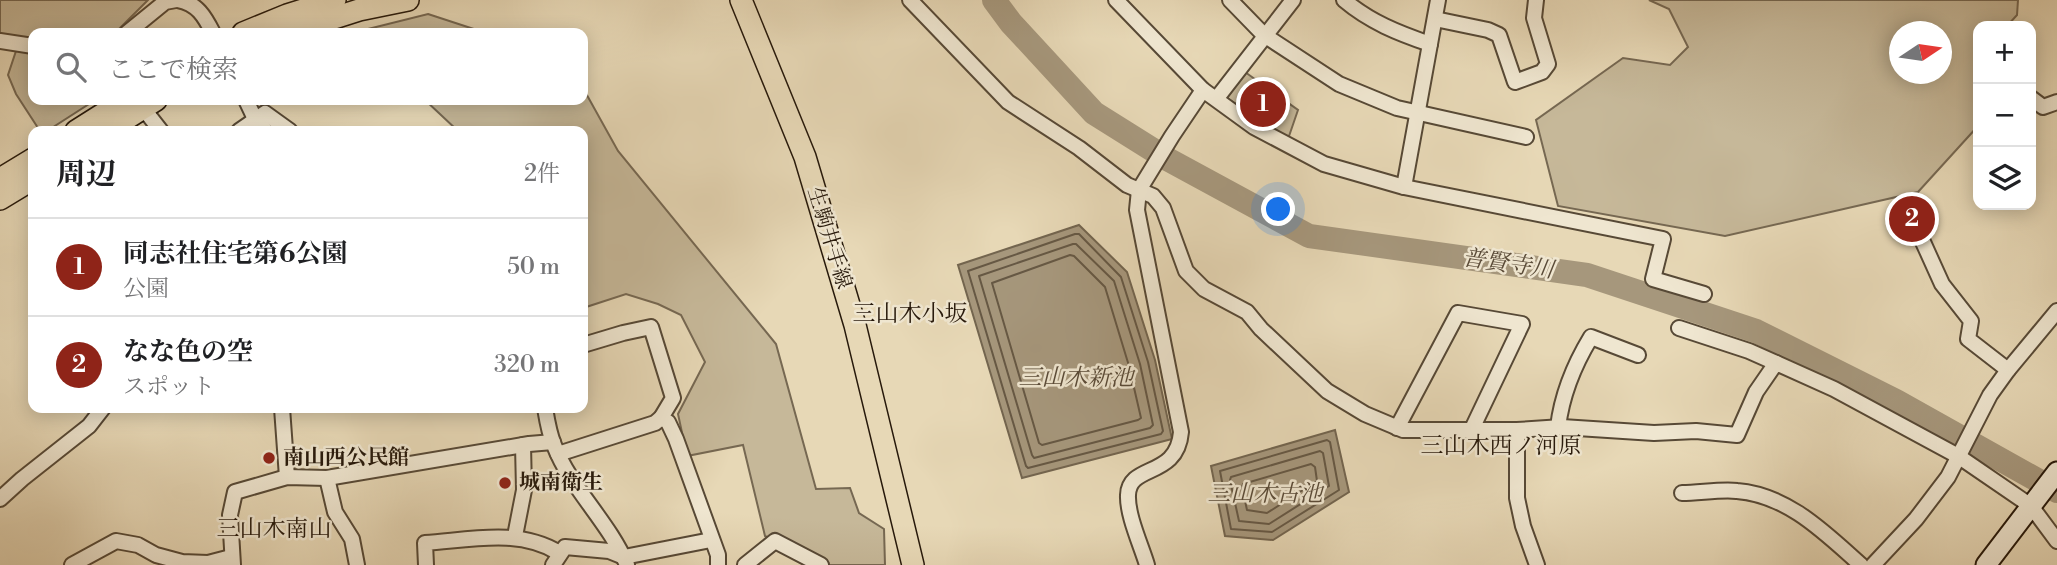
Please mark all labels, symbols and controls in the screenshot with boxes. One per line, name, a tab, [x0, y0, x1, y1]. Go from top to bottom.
north arrow	[1889, 21, 1952, 84]
map controls	[1973, 21, 2036, 210]
button: +	[1973, 21, 2036, 84]
search box	[28, 28, 588, 105]
icon: search	[52, 48, 90, 86]
text: ここで検索	[108, 54, 238, 86]
pin: 1	[1240, 78, 1286, 130]
button: −	[1973, 84, 2036, 147]
button: layers	[1973, 147, 2036, 210]
text: 周辺	[56, 156, 116, 194]
text: 2件	[524, 160, 560, 188]
street label: 生駒井手線	[801, 184, 857, 292]
your location	[1261, 192, 1295, 226]
pin: 2	[1889, 193, 1935, 245]
text: 同志社住宅第6公園	[123, 238, 347, 270]
water label: 普賢寺川	[1460, 244, 1558, 285]
text: 1	[73, 253, 85, 281]
text: 50 m	[507, 253, 560, 281]
text: 公園	[123, 275, 169, 303]
district label: 三山木小坂	[853, 300, 968, 328]
text: なな色の空	[123, 336, 253, 368]
text: 2	[72, 351, 86, 379]
text: 320 m	[494, 351, 560, 379]
water label: 三山木新池	[1019, 364, 1137, 392]
text: スポット	[123, 373, 215, 401]
district label: 三山木西ノ河原	[1421, 432, 1582, 460]
place label: 南山西公民館	[283, 445, 409, 471]
marker: 南山西公民館	[261, 450, 277, 466]
place label: 城南衛生	[519, 470, 603, 496]
marker: 城南衛生	[497, 475, 513, 491]
water label: 三山木古池	[1208, 480, 1326, 508]
district label: 三山木南山	[217, 515, 332, 543]

